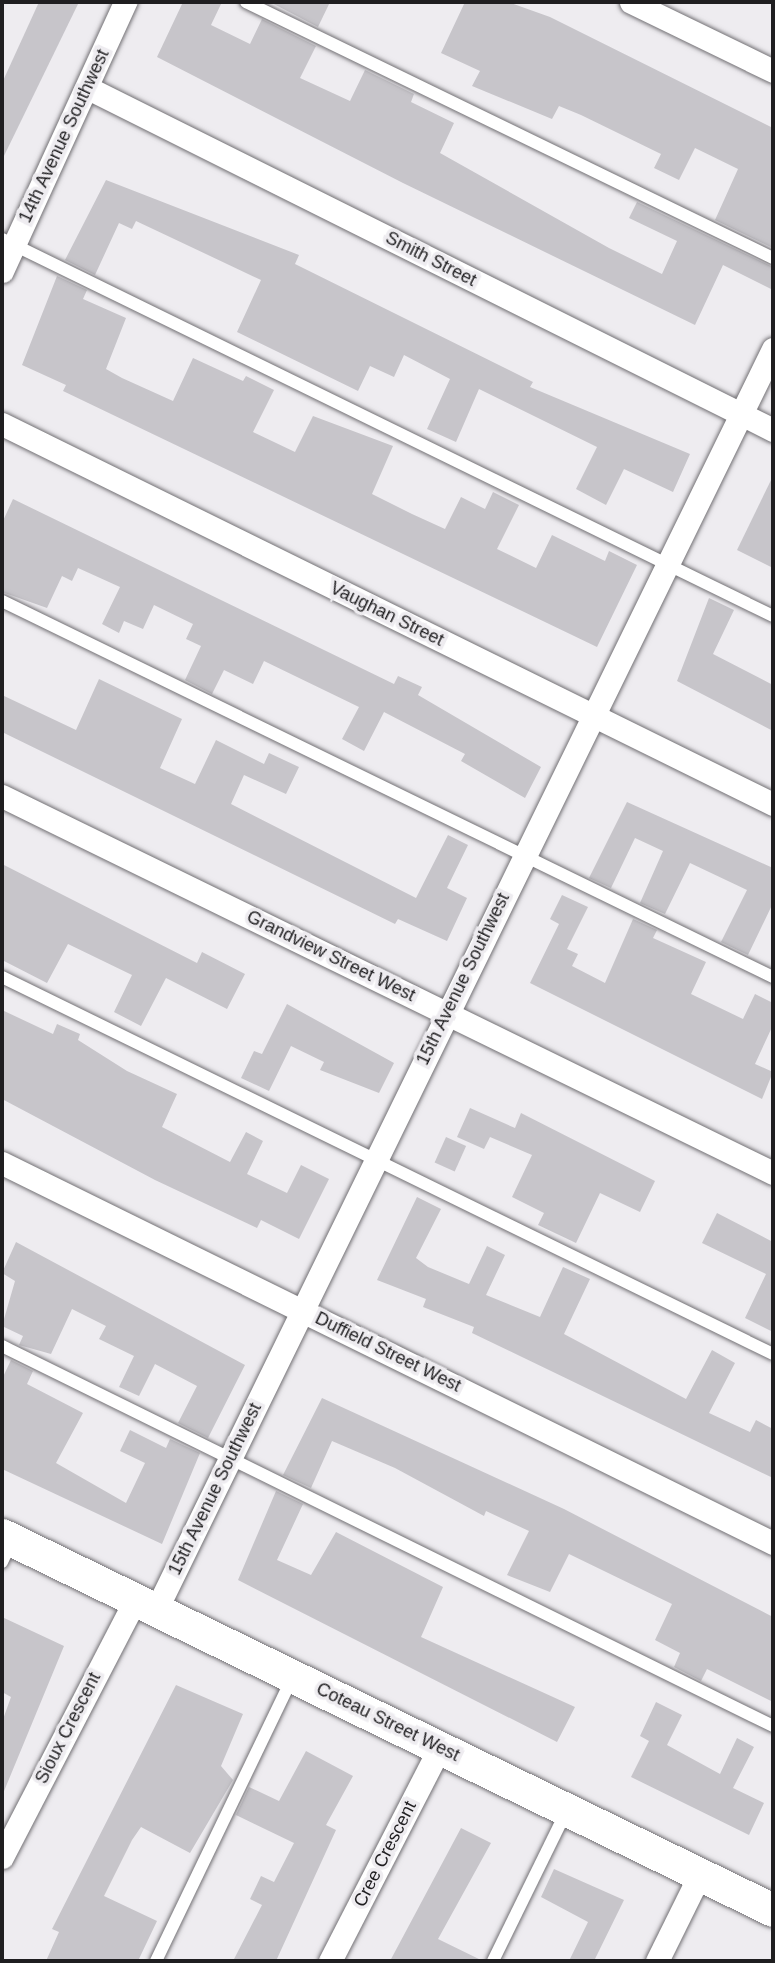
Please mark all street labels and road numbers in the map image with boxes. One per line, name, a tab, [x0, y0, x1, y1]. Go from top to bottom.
street label: 14th Avenue Southwest	[14, 45, 114, 227]
street label: Smith Street	[382, 227, 480, 291]
street label: Vaughan Street	[327, 577, 447, 651]
street label: 15th Avenue Southwest	[412, 889, 514, 1069]
street label: Grandview Street West	[243, 906, 419, 1006]
street label: Duffield Street West	[312, 1307, 464, 1397]
street label: 15th Avenue Southwest	[164, 1399, 266, 1579]
street label: Sioux Crescent	[31, 1669, 105, 1787]
street label: Coteau Street West	[313, 1678, 463, 1766]
street label: Cree Crescent	[349, 1797, 421, 1911]

